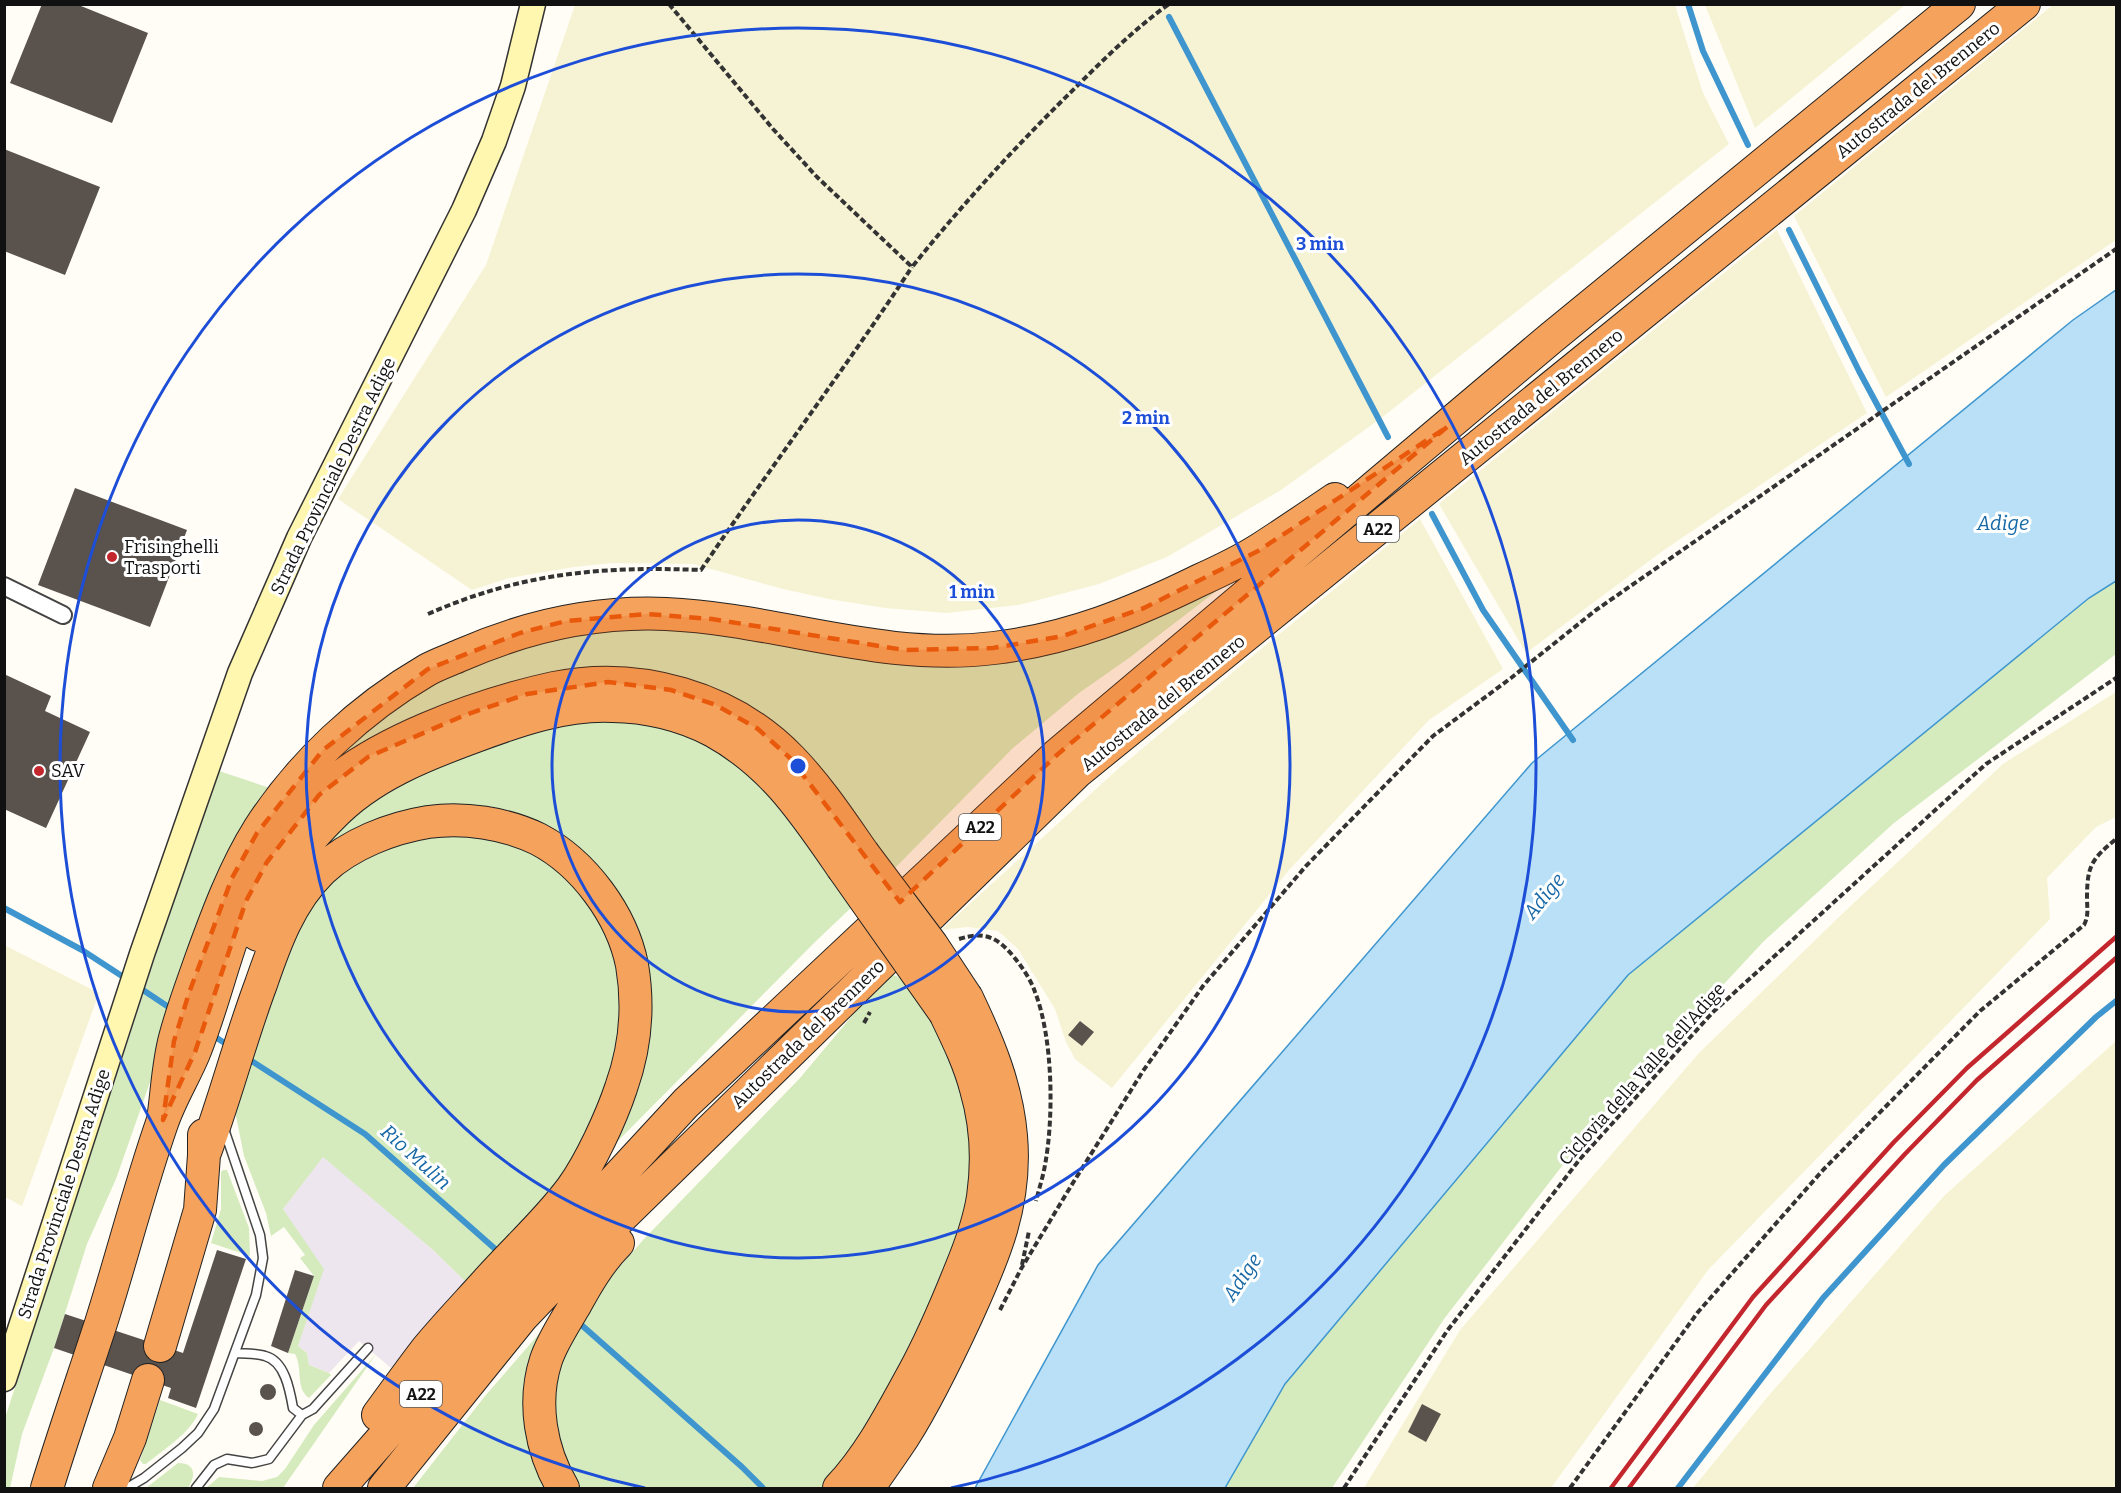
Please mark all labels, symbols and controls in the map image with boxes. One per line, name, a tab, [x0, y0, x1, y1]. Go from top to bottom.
street label: Autostrada del Brennero	[1832, 17, 2004, 163]
text: 3 min	[1296, 233, 1344, 255]
street label: Autostrada del Brennero	[1455, 324, 1627, 470]
street label: Strada Provinciale Destra Adige	[266, 354, 400, 598]
text: 2 min	[1122, 407, 1170, 429]
water label: Adige	[1976, 511, 2029, 535]
road number: A22	[1357, 516, 1399, 542]
place label: Frisinghelli Trasporti	[124, 536, 219, 579]
marker: Frisinghelli Trasporti	[105, 550, 119, 564]
text: 1 min	[949, 581, 995, 603]
street label: Autostrada del Brennero	[1077, 630, 1249, 776]
centre of rings	[788, 756, 808, 776]
place label: SAV	[51, 760, 85, 782]
marker: SAV	[32, 764, 46, 778]
road number: A22	[959, 814, 1001, 840]
water label: Adige	[1518, 868, 1570, 925]
street label: Autostrada del Brennero	[727, 955, 889, 1113]
street label: Ciclovia della Valle dell'Adige	[1554, 978, 1730, 1170]
street label: Strada Provinciale Destra Adige	[13, 1066, 115, 1322]
water label: Rio Mulin	[376, 1119, 456, 1195]
water label: Adige	[1217, 1249, 1266, 1306]
road number: A22	[400, 1381, 442, 1407]

